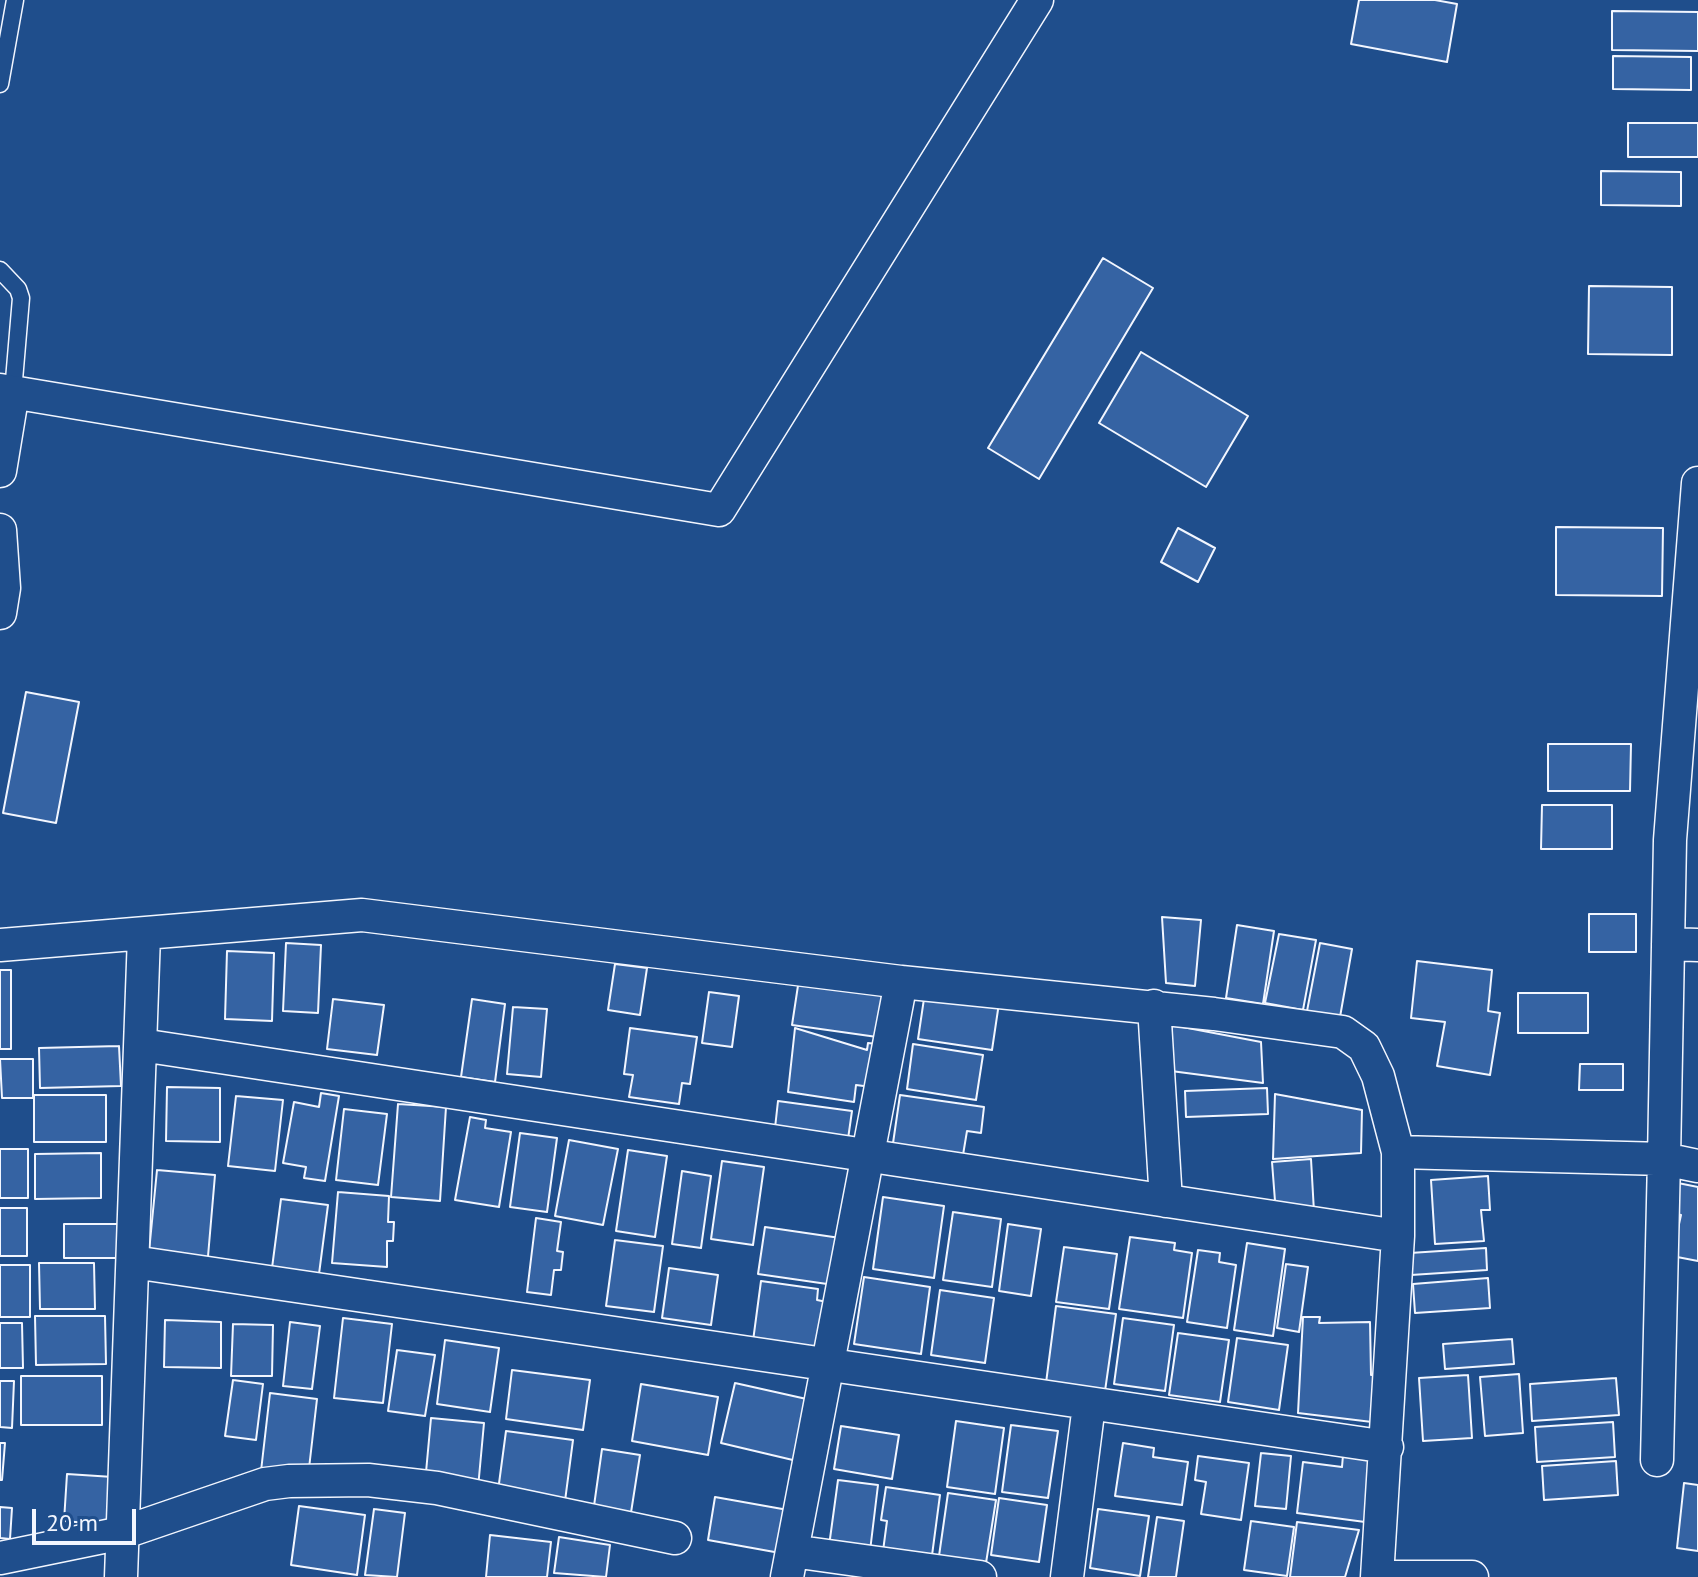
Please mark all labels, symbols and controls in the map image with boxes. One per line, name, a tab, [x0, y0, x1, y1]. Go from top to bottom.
scale bar	[36, 1493, 140, 1543]
text: 20 m	[46, 1507, 98, 1538]

